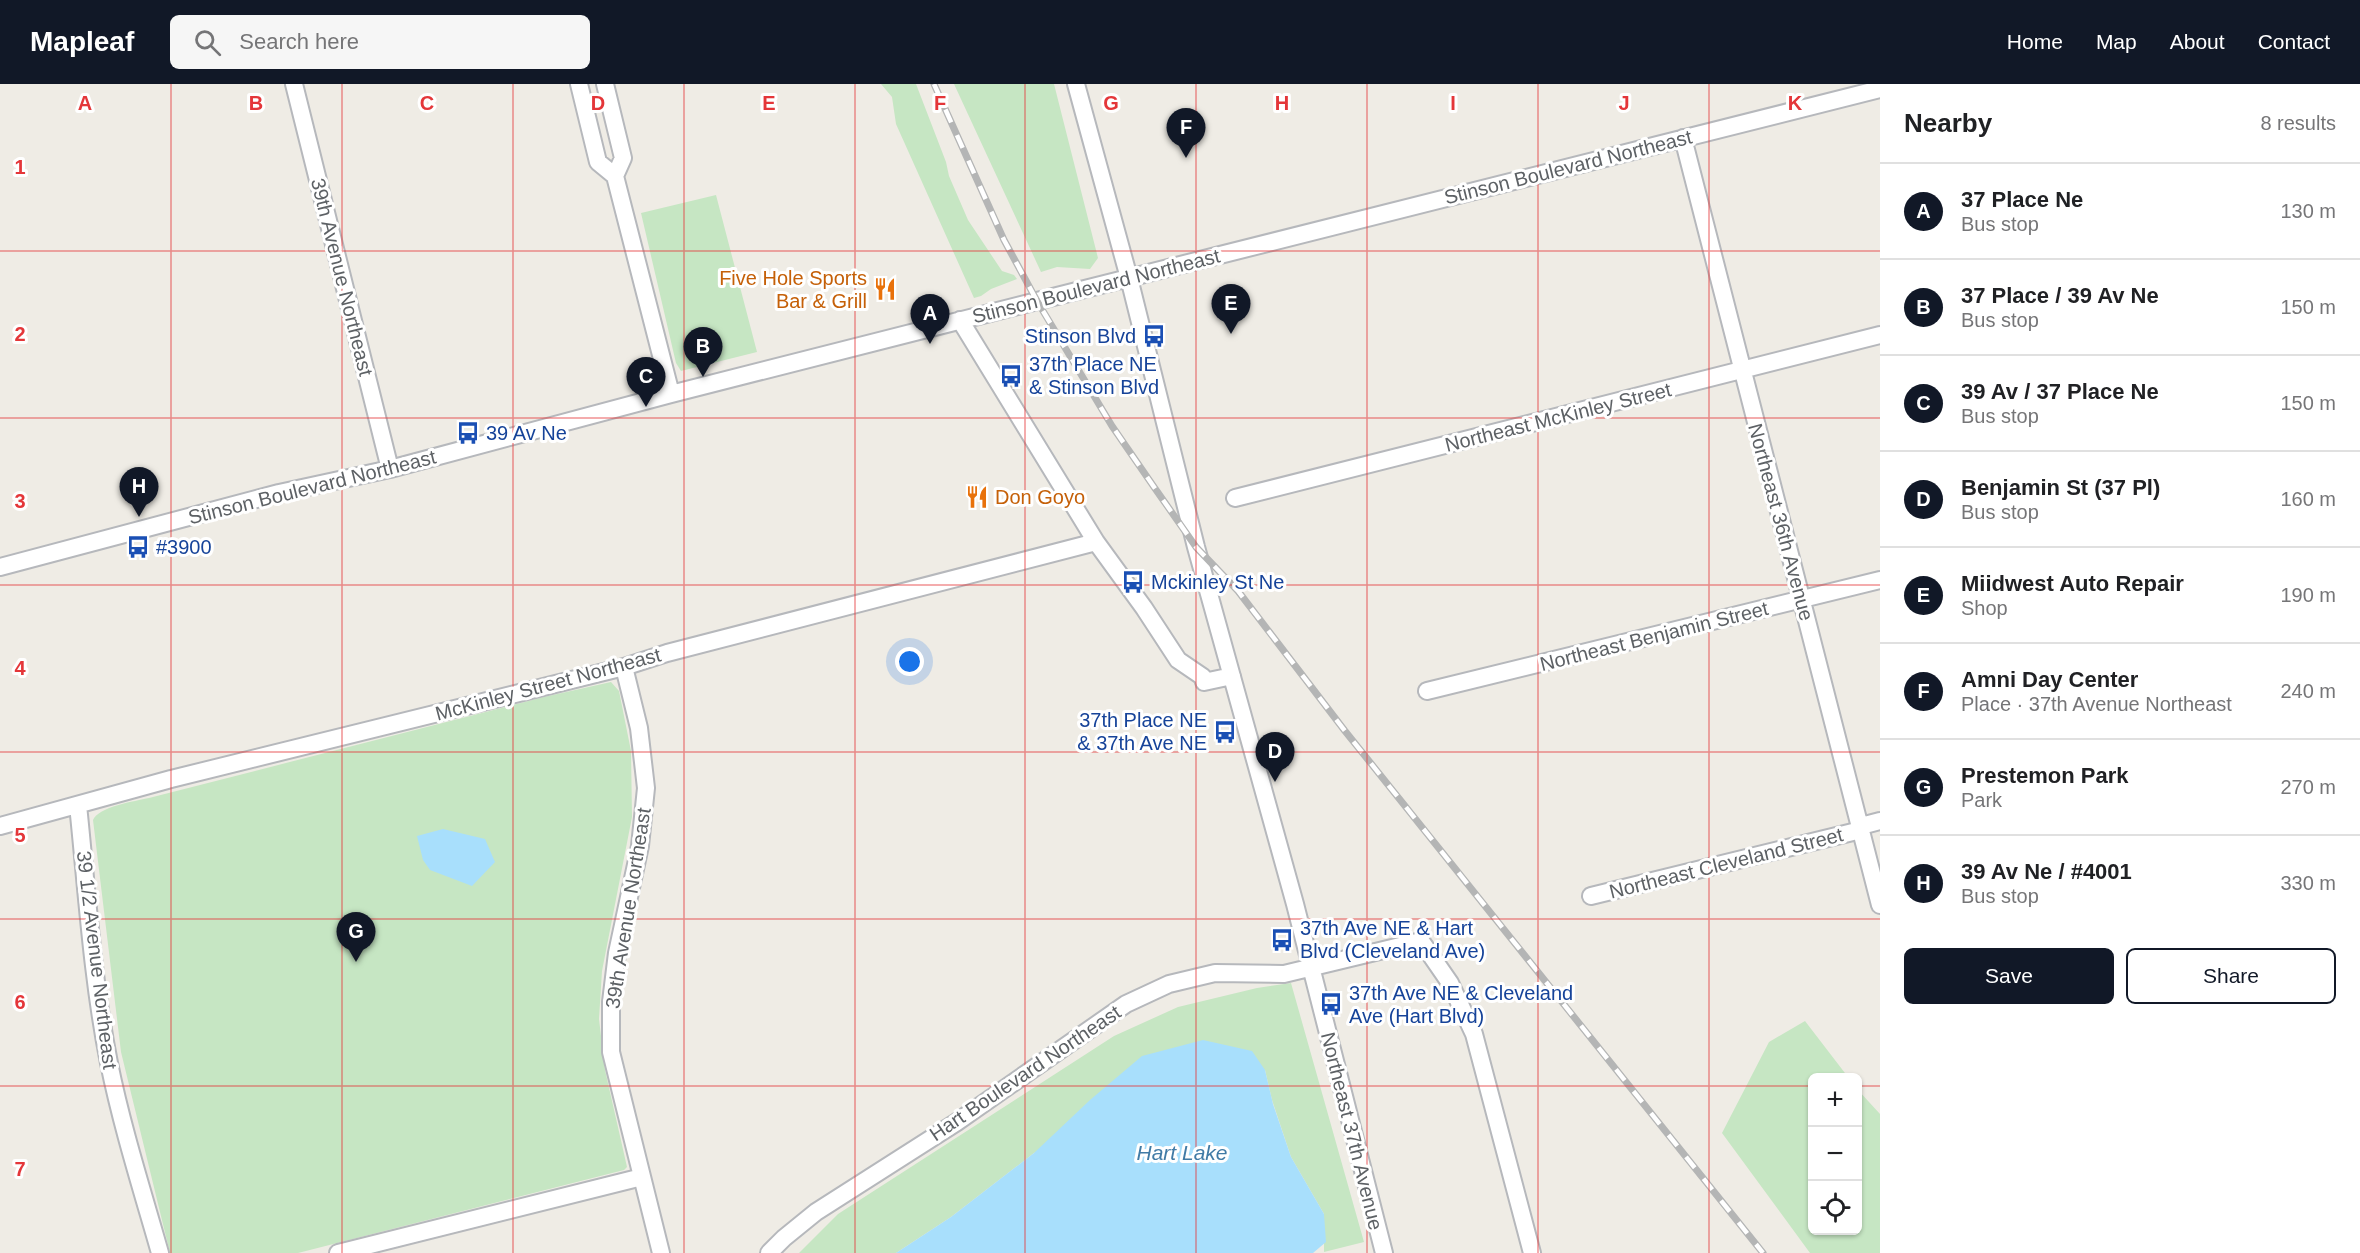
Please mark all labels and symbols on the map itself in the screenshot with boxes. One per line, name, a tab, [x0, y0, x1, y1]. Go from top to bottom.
text: A	[78, 92, 92, 114]
text: B	[249, 92, 263, 114]
text: C	[420, 92, 434, 114]
text: D	[591, 92, 605, 114]
text: E	[762, 92, 776, 114]
text: F	[934, 92, 946, 114]
text: G	[1103, 92, 1119, 114]
text: H	[1275, 92, 1289, 114]
text: I	[1450, 92, 1456, 114]
text: J	[1618, 92, 1630, 114]
text: K	[1788, 92, 1803, 114]
pin: F	[1166, 109, 1206, 158]
street label: Stinson Boulevard Northeast	[1442, 125, 1695, 208]
text: 1	[14, 156, 26, 178]
street label: 39th Avenue Northeast	[307, 176, 377, 379]
street label: Stinson Boulevard Northeast	[970, 244, 1223, 327]
place label: Five Hole Sports Bar & Grill	[719, 267, 867, 312]
restaurant icon: Five Hole Sports Bar & Grill	[872, 276, 898, 302]
pin: E	[1212, 284, 1250, 334]
pin: A	[910, 294, 950, 344]
text: 2	[14, 323, 26, 345]
bus stop icon: Stinson Blvd	[1141, 323, 1167, 349]
place label: Stinson Blvd	[1025, 325, 1136, 347]
pin: B	[684, 328, 722, 377]
place label: 37th Place NE & Stinson Blvd	[1029, 353, 1159, 398]
pin: C	[626, 358, 666, 407]
bus stop icon: 37th Place NE & Stinson Blvd	[998, 363, 1024, 389]
street label: Northeast McKinley Street	[1443, 378, 1674, 456]
bus stop icon: 39 Av Ne	[455, 420, 481, 446]
street label: Northeast 36th Avenue	[1744, 421, 1818, 623]
place label: 39 Av Ne	[486, 422, 567, 444]
street label: Stinson Boulevard Northeast	[186, 445, 439, 528]
pin: H	[120, 468, 158, 517]
restaurant icon: Don Goyo	[964, 484, 990, 510]
place label: Don Goyo	[995, 486, 1085, 508]
text: 3	[14, 490, 26, 512]
bus stop icon: #3900	[125, 534, 151, 560]
place label: #3900	[156, 536, 212, 558]
bus stop icon: Mckinley St Ne	[1120, 569, 1146, 595]
place label: Mckinley St Ne	[1151, 571, 1284, 593]
street label: Northeast Benjamin Street	[1538, 597, 1771, 675]
street label: McKinley Street Northeast	[433, 643, 663, 725]
your location	[895, 647, 924, 676]
text: 4	[14, 657, 26, 679]
place label: 37th Place NE & 37th Ave NE	[1077, 709, 1207, 754]
bus stop icon: 37th Place NE & 37th Ave NE	[1212, 719, 1238, 745]
pin: D	[1256, 732, 1294, 782]
street label: 39th Avenue Northeast	[601, 806, 655, 1010]
street label: Northeast Cleveland Street	[1607, 823, 1846, 903]
text: 5	[14, 824, 26, 846]
street label: 39 1/2 Avenue Northeast	[73, 850, 121, 1071]
pin: G	[336, 912, 376, 962]
place label: 37th Ave NE & Hart Blvd (Cleveland Ave)	[1300, 917, 1485, 962]
bus stop icon: 37th Ave NE & Hart Blvd (Cleveland Ave)	[1269, 927, 1295, 953]
place label: 37th Ave NE & Cleveland Ave (Hart Blvd)	[1349, 982, 1573, 1027]
text: 6	[14, 991, 26, 1013]
bus stop icon: 37th Ave NE & Cleveland Ave (Hart Blvd)	[1318, 991, 1344, 1017]
street label: Hart Boulevard Northeast	[925, 1001, 1125, 1145]
street label: Northeast 37th Avenue	[1317, 1030, 1387, 1232]
water label: Hart Lake	[1136, 1141, 1228, 1164]
text: 7	[14, 1158, 26, 1180]

